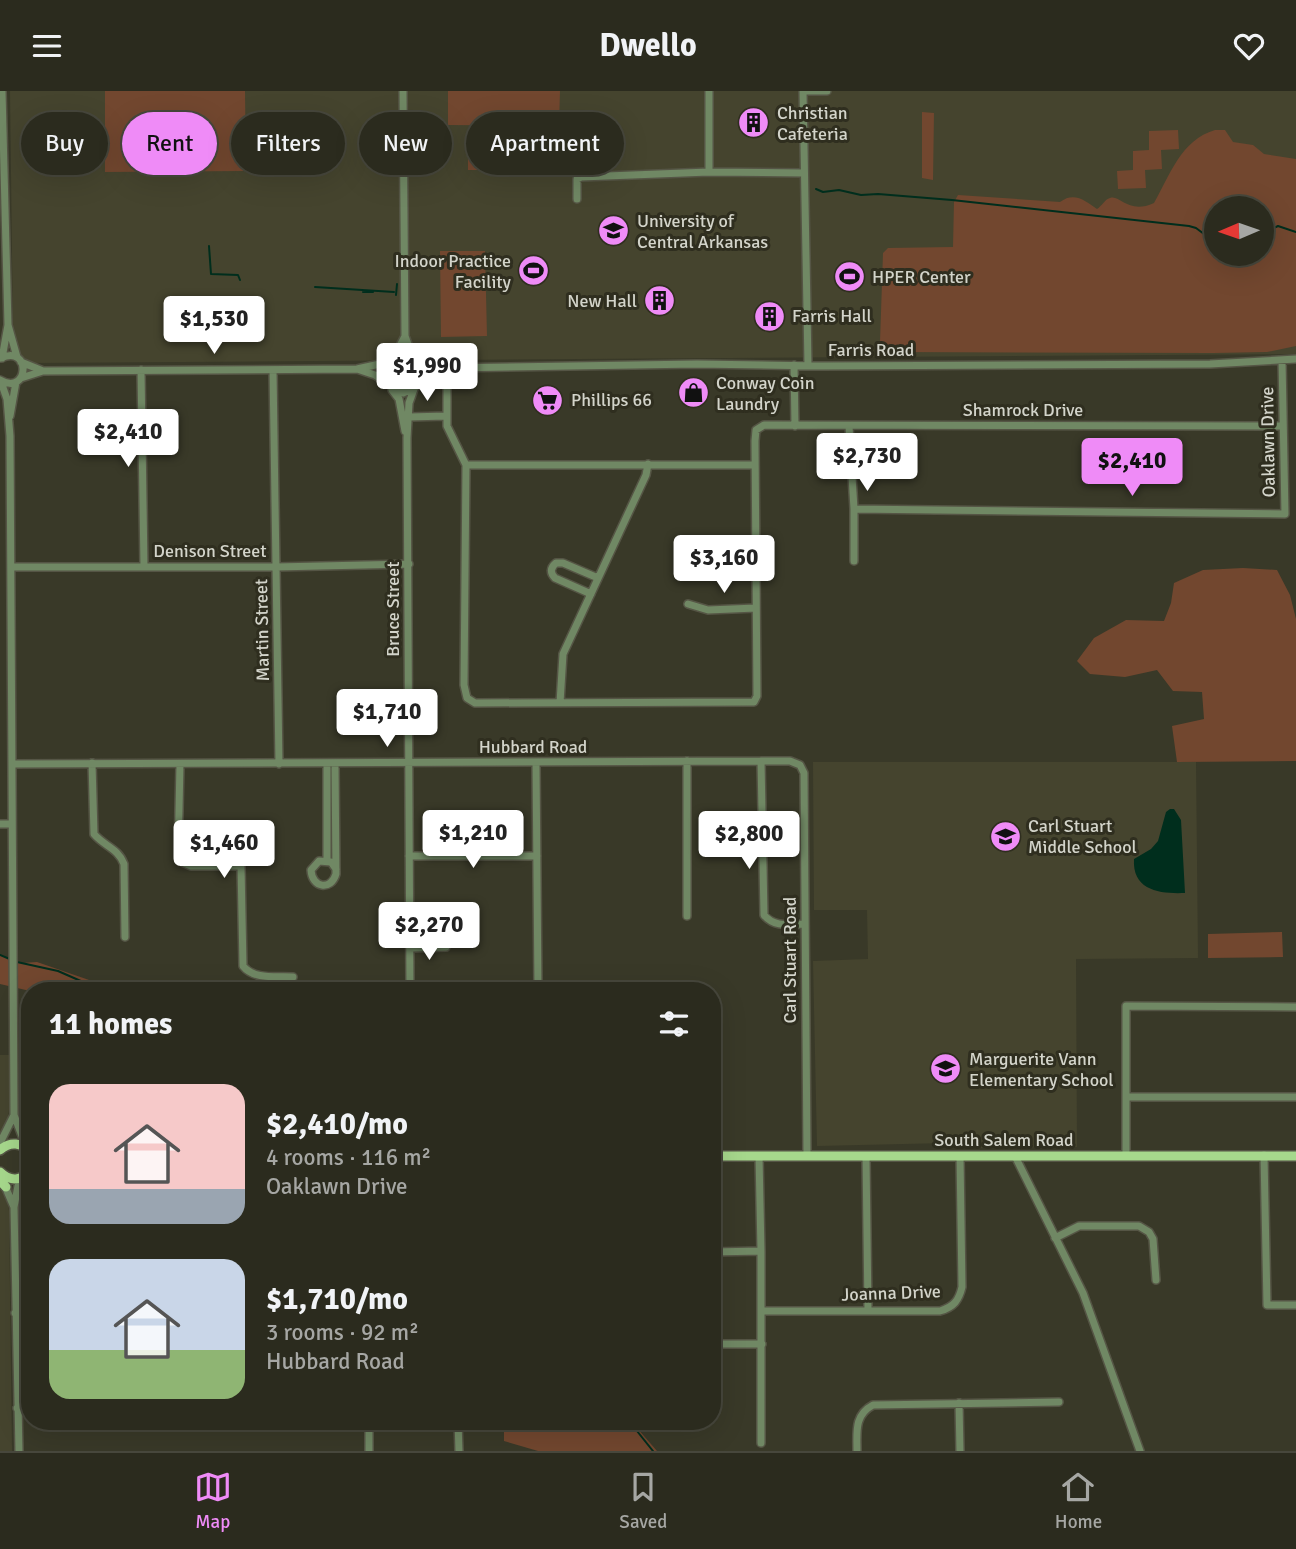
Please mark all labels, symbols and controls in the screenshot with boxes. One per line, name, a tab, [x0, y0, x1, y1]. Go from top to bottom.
text: Dwello	[599, 26, 697, 65]
icon: menu	[28, 27, 66, 65]
icon: heart	[1230, 27, 1268, 65]
place label: Christian Cafeteria	[777, 102, 848, 145]
building icon: Christian Cafeteria	[737, 106, 771, 140]
chip: Buy	[21, 112, 108, 175]
chip: Rent	[122, 112, 217, 175]
chip: Filters	[231, 112, 345, 175]
chip: New	[359, 112, 452, 175]
chip: Apartment	[466, 112, 624, 175]
north arrow	[1204, 196, 1274, 266]
map controls	[1204, 196, 1274, 266]
place label: University of Central Arkansas	[637, 210, 768, 253]
school or university icon: University of Central Arkansas	[597, 214, 631, 248]
place label: Indoor Practice Facility	[394, 250, 512, 293]
sports icon: Indoor Practice Facility	[517, 254, 551, 288]
sports icon: HPER Center	[832, 260, 866, 294]
place label: HPER Center	[872, 266, 971, 288]
building icon: New Hall	[643, 284, 677, 318]
place label: New Hall	[567, 290, 637, 312]
pin: $1,530	[157, 296, 271, 356]
building icon: Farris Hall	[752, 299, 786, 333]
text: $1,530	[180, 304, 248, 333]
place label: Farris Hall	[792, 305, 872, 327]
street label: Farris Road	[828, 339, 914, 361]
pin: $1,990	[370, 343, 484, 403]
text: $1,990	[393, 351, 461, 380]
place label: Conway Coin Laundry	[716, 372, 815, 415]
shop icon: Conway Coin Laundry	[676, 376, 710, 410]
supermarket icon: Phillips 66	[531, 383, 565, 417]
street label: Oaklawn Drive	[1256, 386, 1280, 498]
place label: Phillips 66	[571, 389, 652, 411]
street label: Shamrock Drive	[963, 399, 1083, 421]
pin: $2,410	[71, 409, 185, 469]
text: $2,410	[94, 417, 162, 446]
pin: $2,730	[810, 433, 924, 493]
pin: $2,410	[1075, 439, 1189, 498]
text: $2,730	[833, 441, 901, 470]
text: $2,410	[1098, 446, 1166, 475]
pin: $3,160	[667, 535, 781, 595]
street label: Denison Street	[153, 540, 267, 562]
text: $3,160	[690, 543, 758, 572]
street label: Bruce Street	[382, 561, 404, 657]
street label: Martin Street	[250, 578, 274, 682]
pin: $1,710	[330, 689, 444, 749]
text: $1,710	[353, 697, 421, 726]
street label: Hubbard Road	[479, 736, 587, 758]
pin: $1,210	[416, 811, 530, 870]
pin: $2,800	[692, 811, 806, 871]
place label: Carl Stuart Middle School	[1028, 815, 1137, 858]
text: $1,210	[439, 818, 507, 847]
text: $2,800	[715, 819, 783, 848]
school or university icon: Carl Stuart Middle School	[988, 819, 1022, 853]
pin: $1,460	[167, 821, 281, 880]
text: $1,460	[190, 828, 258, 857]
street label: Carl Stuart Road	[779, 897, 801, 1023]
pin: $2,270	[372, 903, 486, 962]
text: $2,270	[395, 910, 463, 939]
icon: filters	[655, 1005, 693, 1043]
text: 11 homes	[49, 1006, 172, 1043]
place label: Marguerite Vann Elementary School	[969, 1048, 1114, 1091]
school or university icon: Marguerite Vann Elementary School	[929, 1052, 963, 1086]
text: $2,410/mo	[266, 1106, 408, 1143]
icon: home	[105, 1112, 189, 1196]
street label: South Salem Road	[934, 1129, 1074, 1151]
text: 4 rooms · 116 m²	[266, 1143, 431, 1172]
text: Oaklawn Drive	[266, 1172, 408, 1201]
street label: Joanna Drive	[841, 1280, 941, 1306]
text: $1,710/mo	[266, 1281, 408, 1318]
icon: home	[105, 1287, 189, 1371]
text: 3 rooms · 92 m²	[266, 1318, 419, 1347]
text: Hubbard Road	[266, 1347, 405, 1376]
tab: Map	[194, 1468, 232, 1534]
tab: Saved	[619, 1468, 667, 1534]
tab: Home	[1055, 1468, 1102, 1534]

